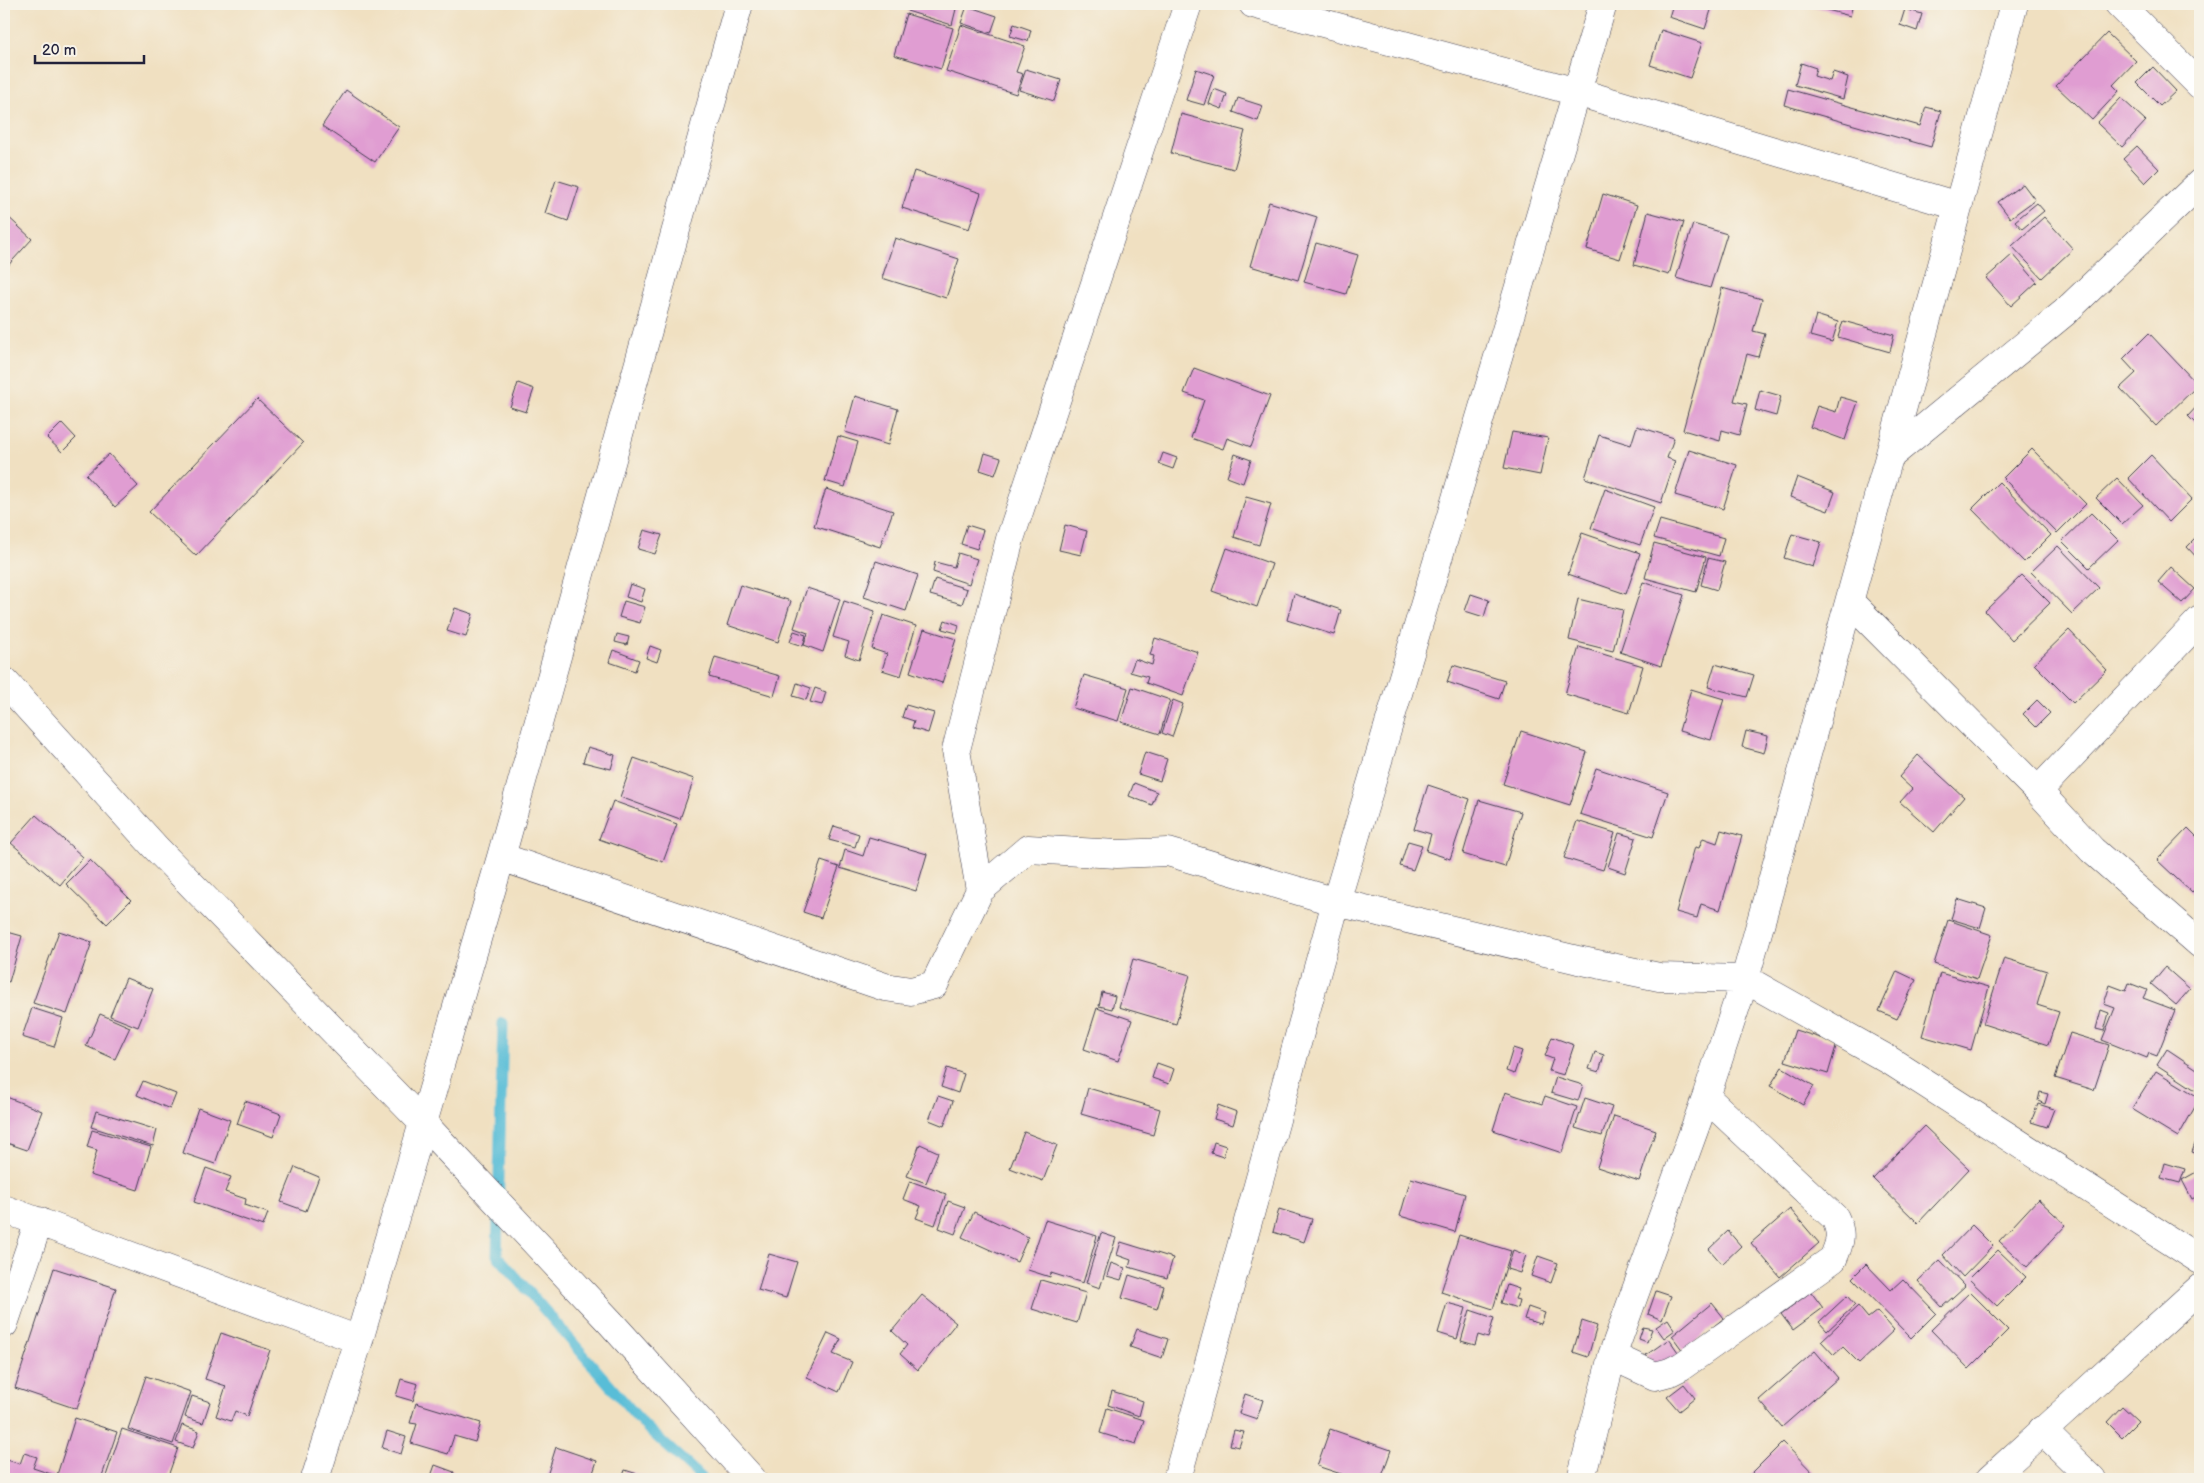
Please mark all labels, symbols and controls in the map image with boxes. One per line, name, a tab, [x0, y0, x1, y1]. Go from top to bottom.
scale bar	[35, 32, 144, 64]
text: 20 m	[42, 41, 76, 60]

